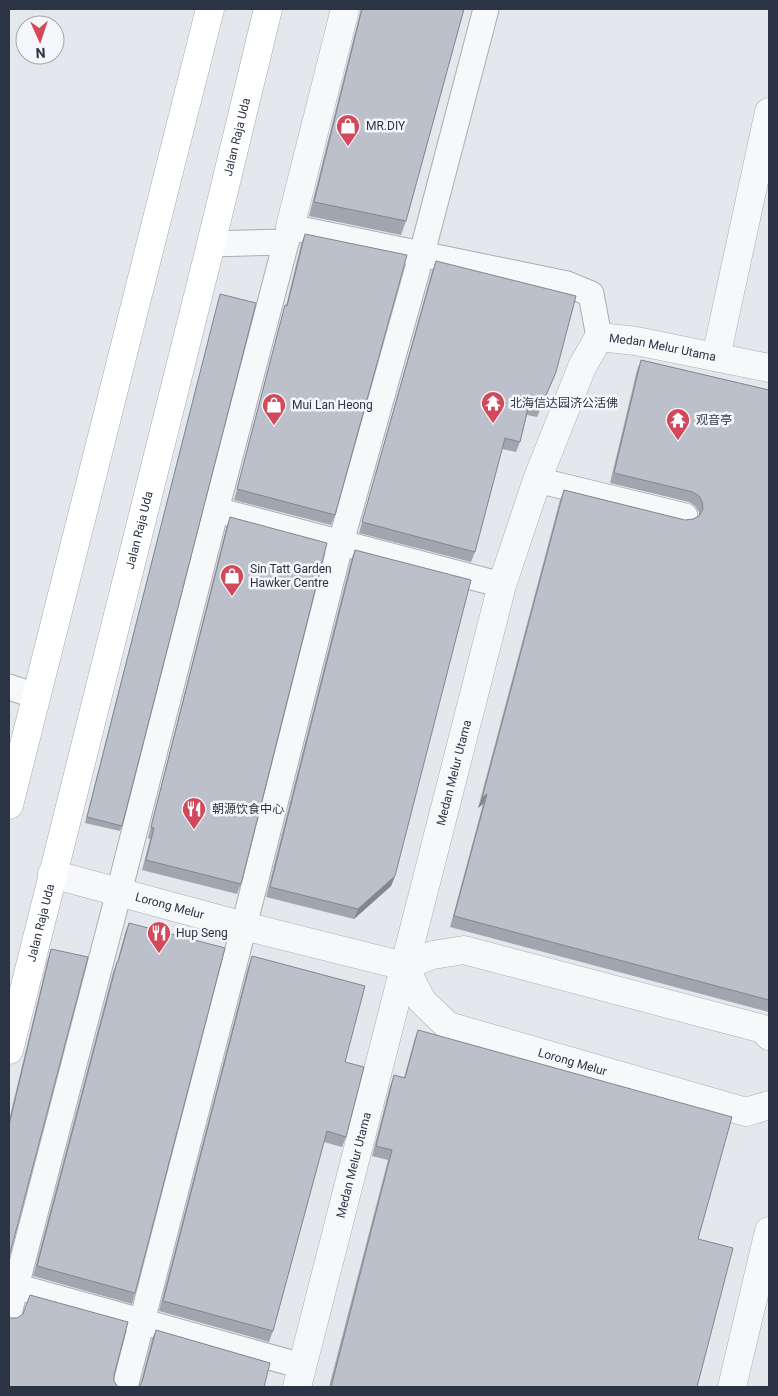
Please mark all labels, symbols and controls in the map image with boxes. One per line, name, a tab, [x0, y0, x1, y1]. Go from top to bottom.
north arrow	[15, 15, 65, 65]
text: N	[35, 45, 46, 61]
street label: Jalan Raja Uda	[221, 97, 253, 177]
shop icon: MR.DIY	[335, 113, 361, 147]
place label: MR.DIY	[366, 119, 406, 133]
street label: Medan Melur Utama	[608, 331, 717, 364]
temple icon: 北海信达园济公活佛	[480, 390, 506, 424]
shop icon: Mui Lan Heong	[261, 392, 287, 426]
place label: 北海信达园济公活佛	[510, 396, 618, 410]
place label: Mui Lan Heong	[292, 398, 373, 412]
temple icon: 观音亭	[665, 407, 691, 441]
place label: 观音亭	[696, 413, 732, 427]
street label: Jalan Raja Uda	[123, 490, 156, 570]
place label: Sin Tatt Garden Hawker Centre	[250, 562, 332, 590]
shop icon: Sin Tatt Garden Hawker Centre	[219, 563, 245, 597]
street label: Medan Melur Utama	[434, 718, 474, 827]
restaurant icon: 朝源饮食中心	[181, 796, 207, 830]
place label: 朝源饮食中心	[212, 802, 284, 816]
street label: Jalan Raja Uda	[24, 883, 57, 963]
street label: Lorong Melur	[134, 890, 206, 922]
restaurant icon: Hup Seng	[146, 920, 172, 954]
place label: Hup Seng	[176, 926, 228, 940]
street label: Lorong Melur	[536, 1045, 609, 1078]
street label: Medan Melur Utama	[333, 1111, 374, 1219]

